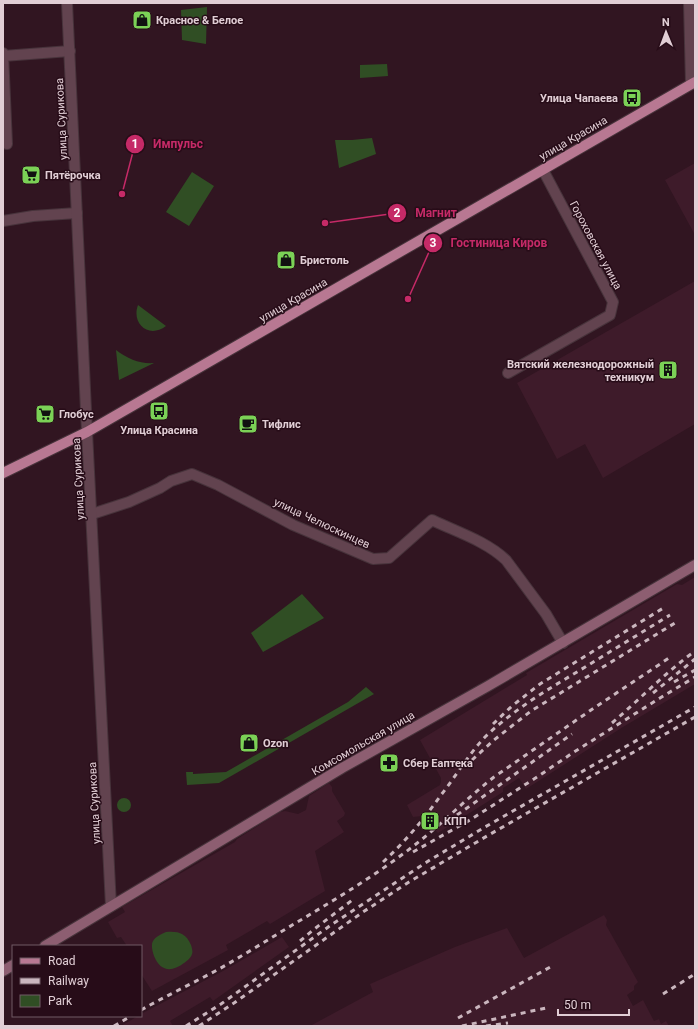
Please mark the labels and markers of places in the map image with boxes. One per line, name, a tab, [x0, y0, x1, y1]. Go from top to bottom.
shop icon: Красное & Белое	[131, 9, 153, 31]
place label: Красное & Белое	[156, 14, 243, 27]
bus stop icon: Улица Чапаева	[621, 87, 643, 109]
place label: Улица Чапаева	[540, 92, 618, 105]
callout: Импульс	[125, 132, 211, 156]
supermarket icon: Пятёрочка	[20, 164, 42, 186]
place label: Пятёрочка	[45, 169, 101, 182]
callout: Магнит	[387, 201, 464, 225]
callout: Гостиница Киров	[423, 231, 556, 255]
shop icon: Бристоль	[275, 249, 297, 271]
place label: Бристоль	[300, 254, 349, 267]
place label: Вятский железнодорожный техникум	[507, 358, 654, 384]
building icon: Вятский железнодорожный техникум	[657, 359, 679, 381]
bus stop icon: Улица Красина	[148, 400, 170, 422]
supermarket icon: Глобус	[34, 403, 56, 425]
place label: Глобус	[59, 408, 94, 421]
cafe icon: Тифлис	[237, 413, 259, 435]
place label: Тифлис	[262, 418, 301, 431]
place label: Улица Красина	[120, 424, 198, 437]
shop icon: Ozon	[238, 732, 260, 754]
place label: Ozon	[263, 737, 288, 750]
pharmacy icon: Сбер Еаптека	[378, 752, 400, 774]
place label: Сбер Еаптека	[403, 757, 473, 770]
building icon: КПП	[419, 810, 441, 832]
place label: КПП	[444, 815, 467, 828]

